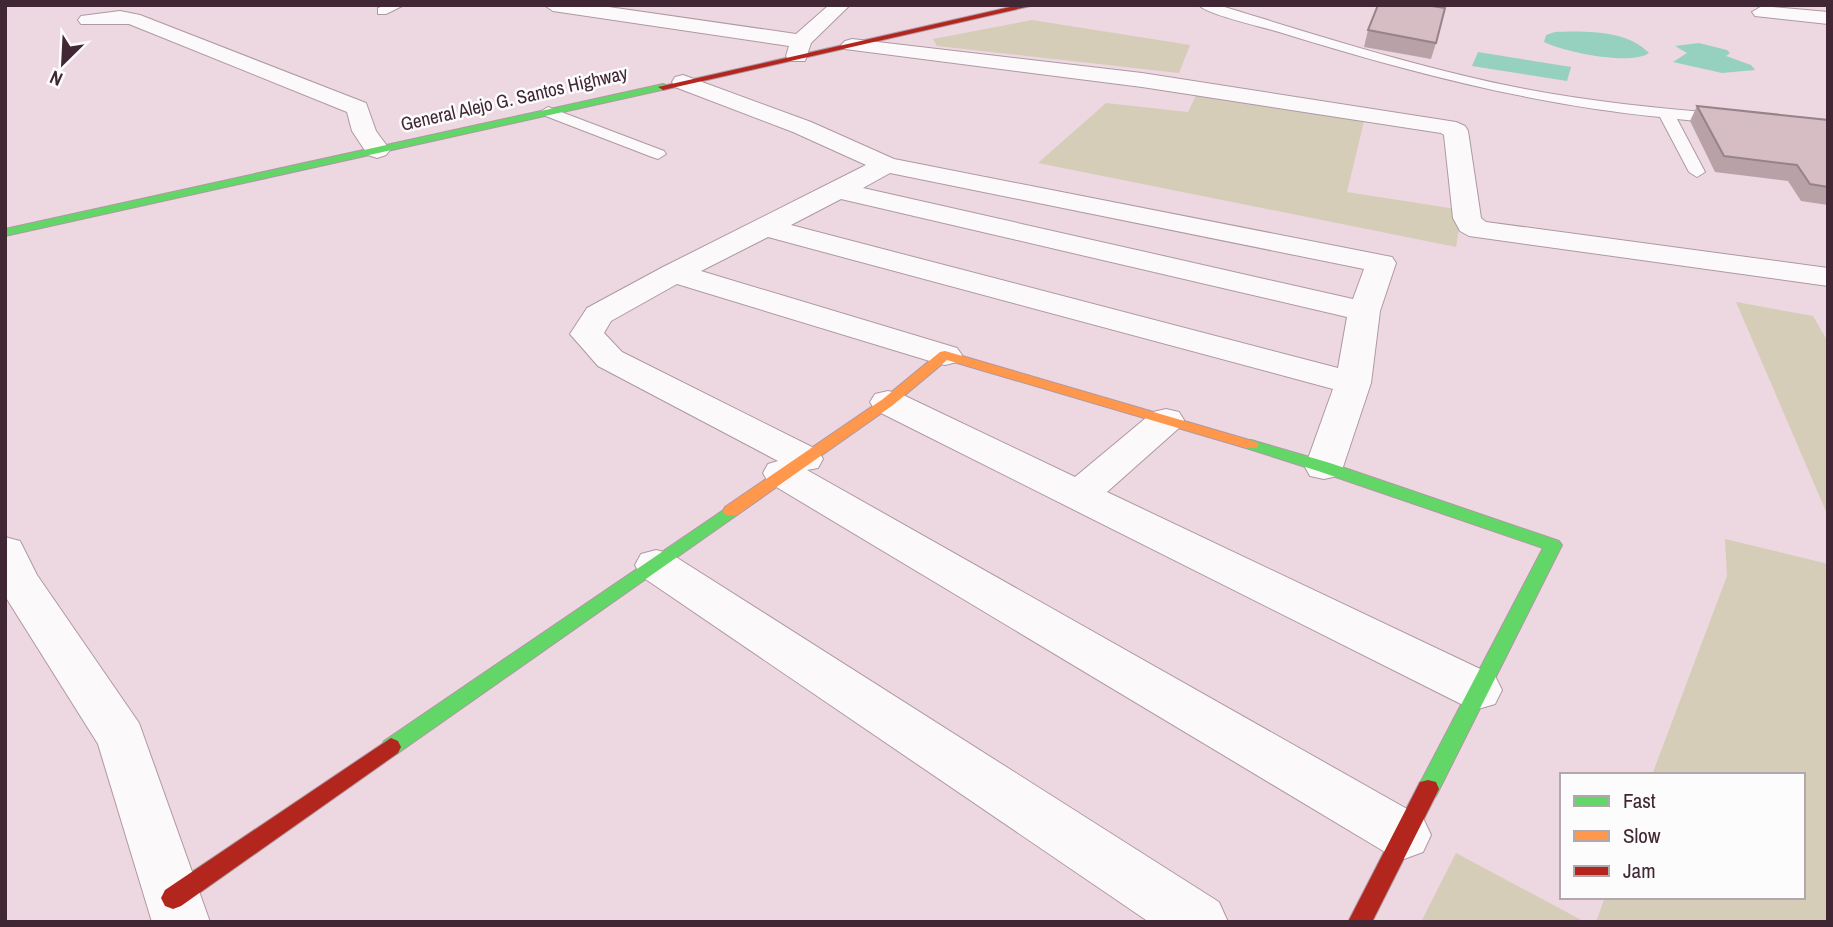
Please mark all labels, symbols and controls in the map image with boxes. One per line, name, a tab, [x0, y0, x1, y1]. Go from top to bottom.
north arrow	[28, 28, 98, 98]
street label: General Alejo G. Santos Highway	[398, 59, 630, 137]
text: N	[46, 64, 67, 93]
legend	[1560, 773, 1805, 899]
text: Fast	[1623, 786, 1656, 815]
text: Slow	[1623, 821, 1661, 850]
text: Jam	[1623, 856, 1656, 885]

